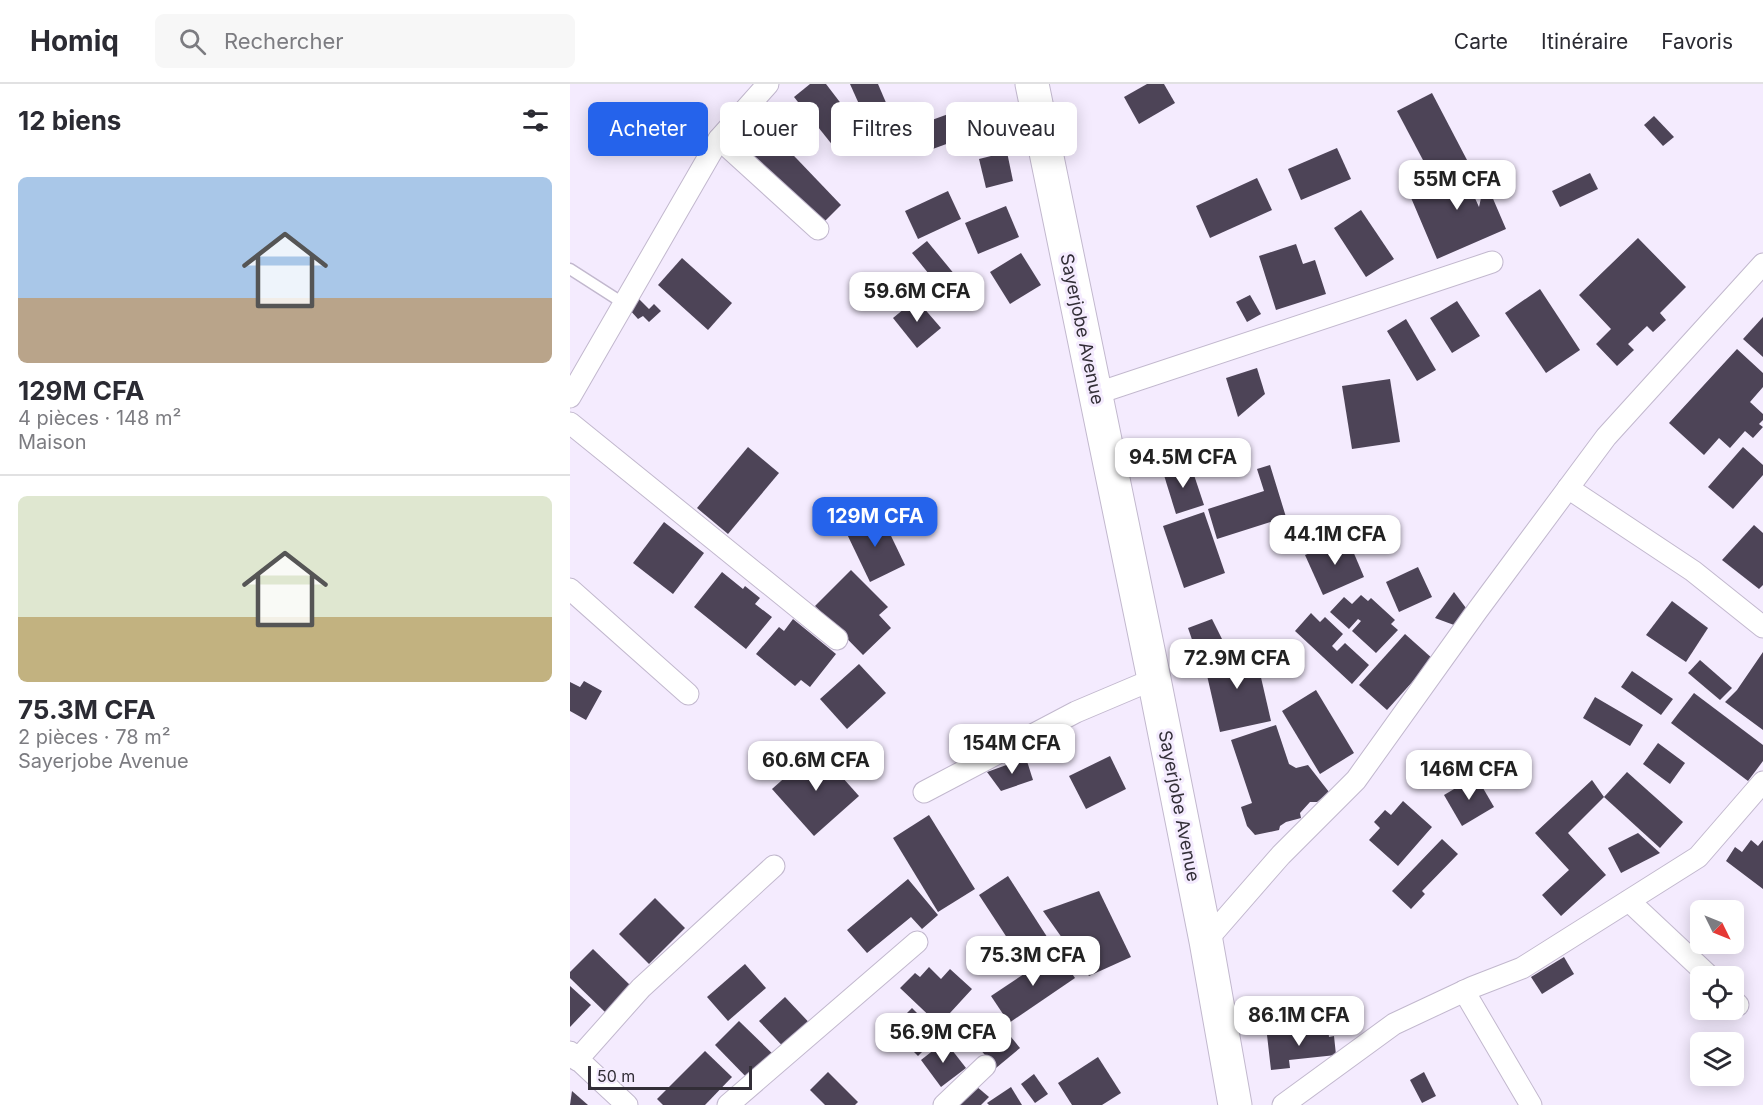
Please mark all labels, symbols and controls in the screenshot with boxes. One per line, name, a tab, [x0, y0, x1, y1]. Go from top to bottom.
search box	[155, 14, 575, 68]
text: Homiq	[30, 24, 119, 58]
icon: search	[176, 25, 209, 58]
text: Rechercher	[224, 28, 344, 54]
text: Carte	[1454, 29, 1508, 54]
text: Itinéraire	[1541, 29, 1628, 54]
text: Favoris	[1661, 29, 1733, 54]
chip: Acheter	[588, 102, 708, 156]
chip: Louer	[720, 102, 819, 156]
chip: Filtres	[831, 102, 934, 156]
chip: Nouveau	[946, 102, 1077, 156]
icon: filters	[519, 104, 552, 137]
text: 12 biens	[18, 105, 121, 136]
pin: 55M CFA	[1402, 160, 1512, 211]
text: 55M CFA	[1413, 167, 1501, 191]
icon: home	[231, 216, 339, 324]
street label: Sayerjobe Avenue	[1056, 252, 1109, 406]
pin: 59.6M CFA	[848, 272, 986, 323]
text: 59.6M CFA	[863, 279, 971, 303]
text: 129M CFA	[18, 375, 144, 406]
text: 4 pièces · 148 m²	[18, 406, 181, 430]
text: Maison	[18, 430, 87, 454]
pin: 94.5M CFA	[1114, 438, 1252, 489]
text: 94.5M CFA	[1129, 445, 1237, 469]
pin: 129M CFA	[813, 497, 937, 548]
text: 129M CFA	[826, 504, 924, 528]
pin: 44.1M CFA	[1266, 515, 1404, 566]
text: 44.1M CFA	[1284, 522, 1386, 546]
icon: home	[231, 535, 339, 643]
pin: 72.9M CFA	[1168, 639, 1306, 690]
text: 72.9M CFA	[1184, 646, 1290, 670]
text: 75.3M CFA	[18, 694, 156, 725]
pin: 154M CFA	[950, 724, 1074, 775]
text: 2 pièces · 78 m²	[18, 725, 171, 749]
street label: Sayerjobe Avenue	[1155, 728, 1204, 883]
text: 154M CFA	[963, 731, 1061, 755]
pin: 60.6M CFA	[747, 741, 885, 792]
text: 60.6M CFA	[762, 748, 870, 772]
text: Sayerjobe Avenue	[18, 749, 189, 773]
pin: 146M CFA	[1407, 750, 1531, 801]
text: 146M CFA	[1420, 757, 1518, 781]
north arrow	[1690, 900, 1744, 954]
map controls	[1690, 900, 1744, 1086]
pin: 75.3M CFA	[964, 936, 1102, 987]
text: 75.3M CFA	[980, 943, 1086, 967]
button: locate	[1690, 966, 1744, 1020]
pin: 86.1M CFA	[1230, 996, 1368, 1047]
text: 86.1M CFA	[1248, 1003, 1350, 1027]
pin: 56.9M CFA	[874, 1013, 1012, 1064]
text: 56.9M CFA	[889, 1020, 997, 1044]
button: layers	[1690, 1032, 1744, 1086]
scale bar	[588, 1063, 752, 1090]
text: 50 m	[597, 1066, 635, 1086]

